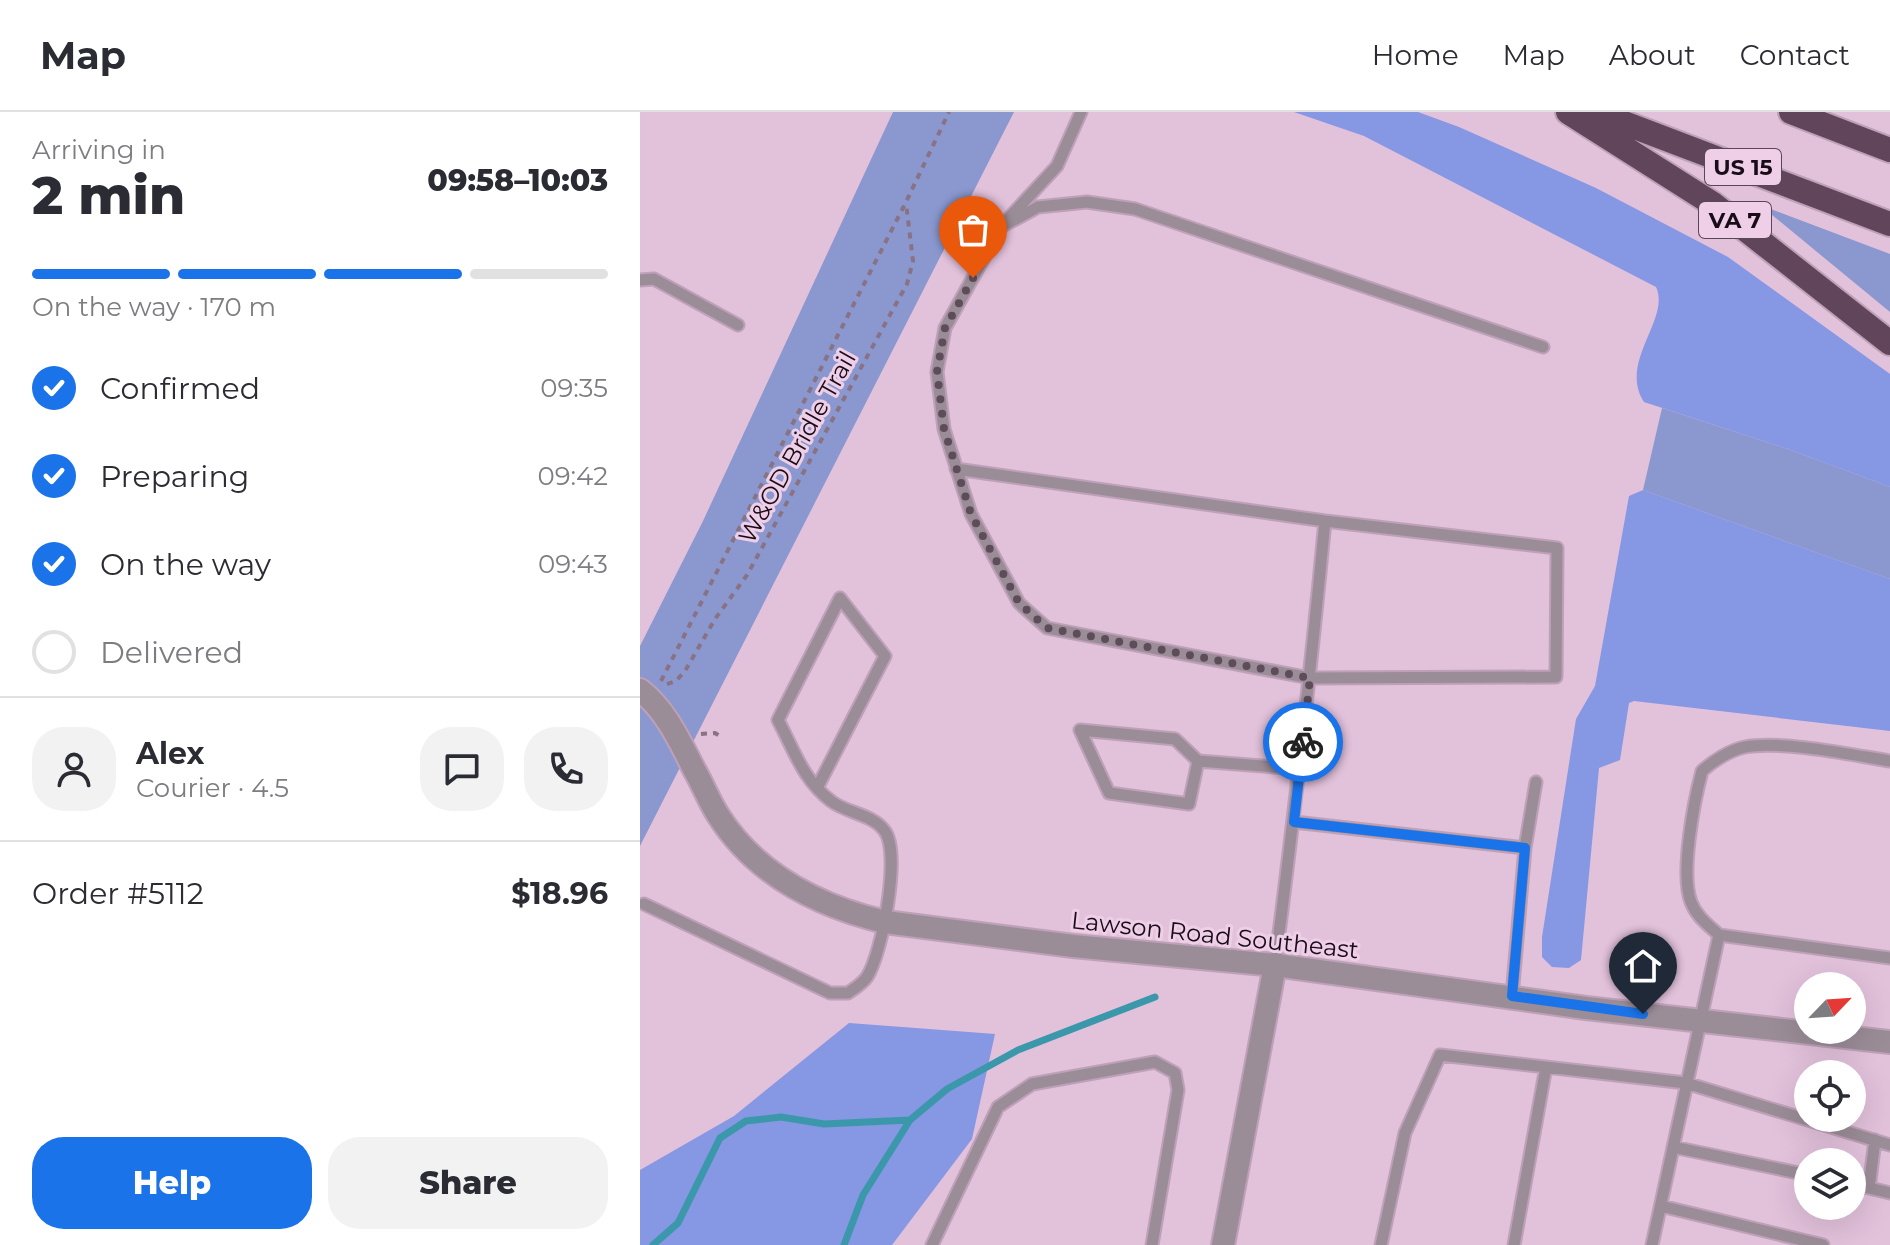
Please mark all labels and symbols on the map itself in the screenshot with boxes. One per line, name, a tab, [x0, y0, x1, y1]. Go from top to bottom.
road number: US 15	[1705, 149, 1781, 185]
pin	[939, 196, 1007, 278]
road number: VA 7	[1699, 202, 1771, 238]
street label: W&OD Bridle Trail	[732, 346, 862, 548]
courier	[1263, 702, 1343, 782]
street label: Lawson Road Southeast	[1070, 905, 1360, 965]
pin	[1609, 932, 1677, 1014]
north arrow	[1794, 972, 1866, 1044]

